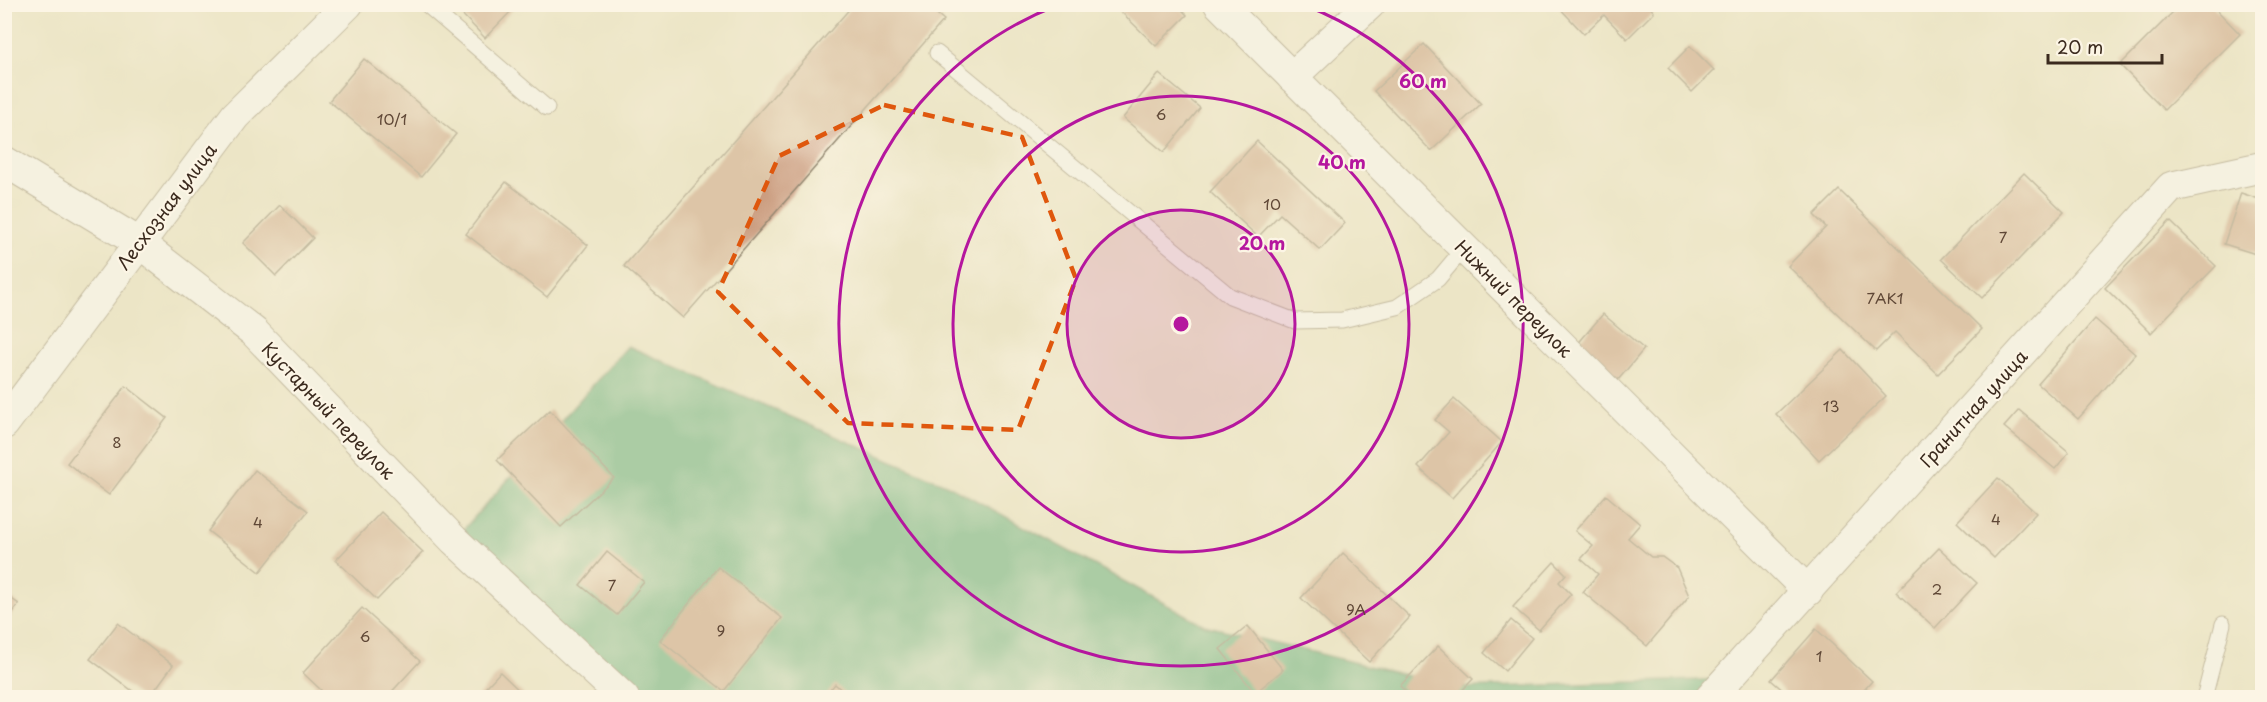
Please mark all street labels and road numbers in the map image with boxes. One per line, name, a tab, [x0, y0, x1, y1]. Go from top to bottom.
street label: Лесхозная улица	[109, 137, 223, 275]
street label: Нижний переулок	[1449, 233, 1579, 363]
street label: Кустарный переулок	[256, 335, 402, 485]
street label: Гранитная улица	[1913, 343, 2034, 473]

